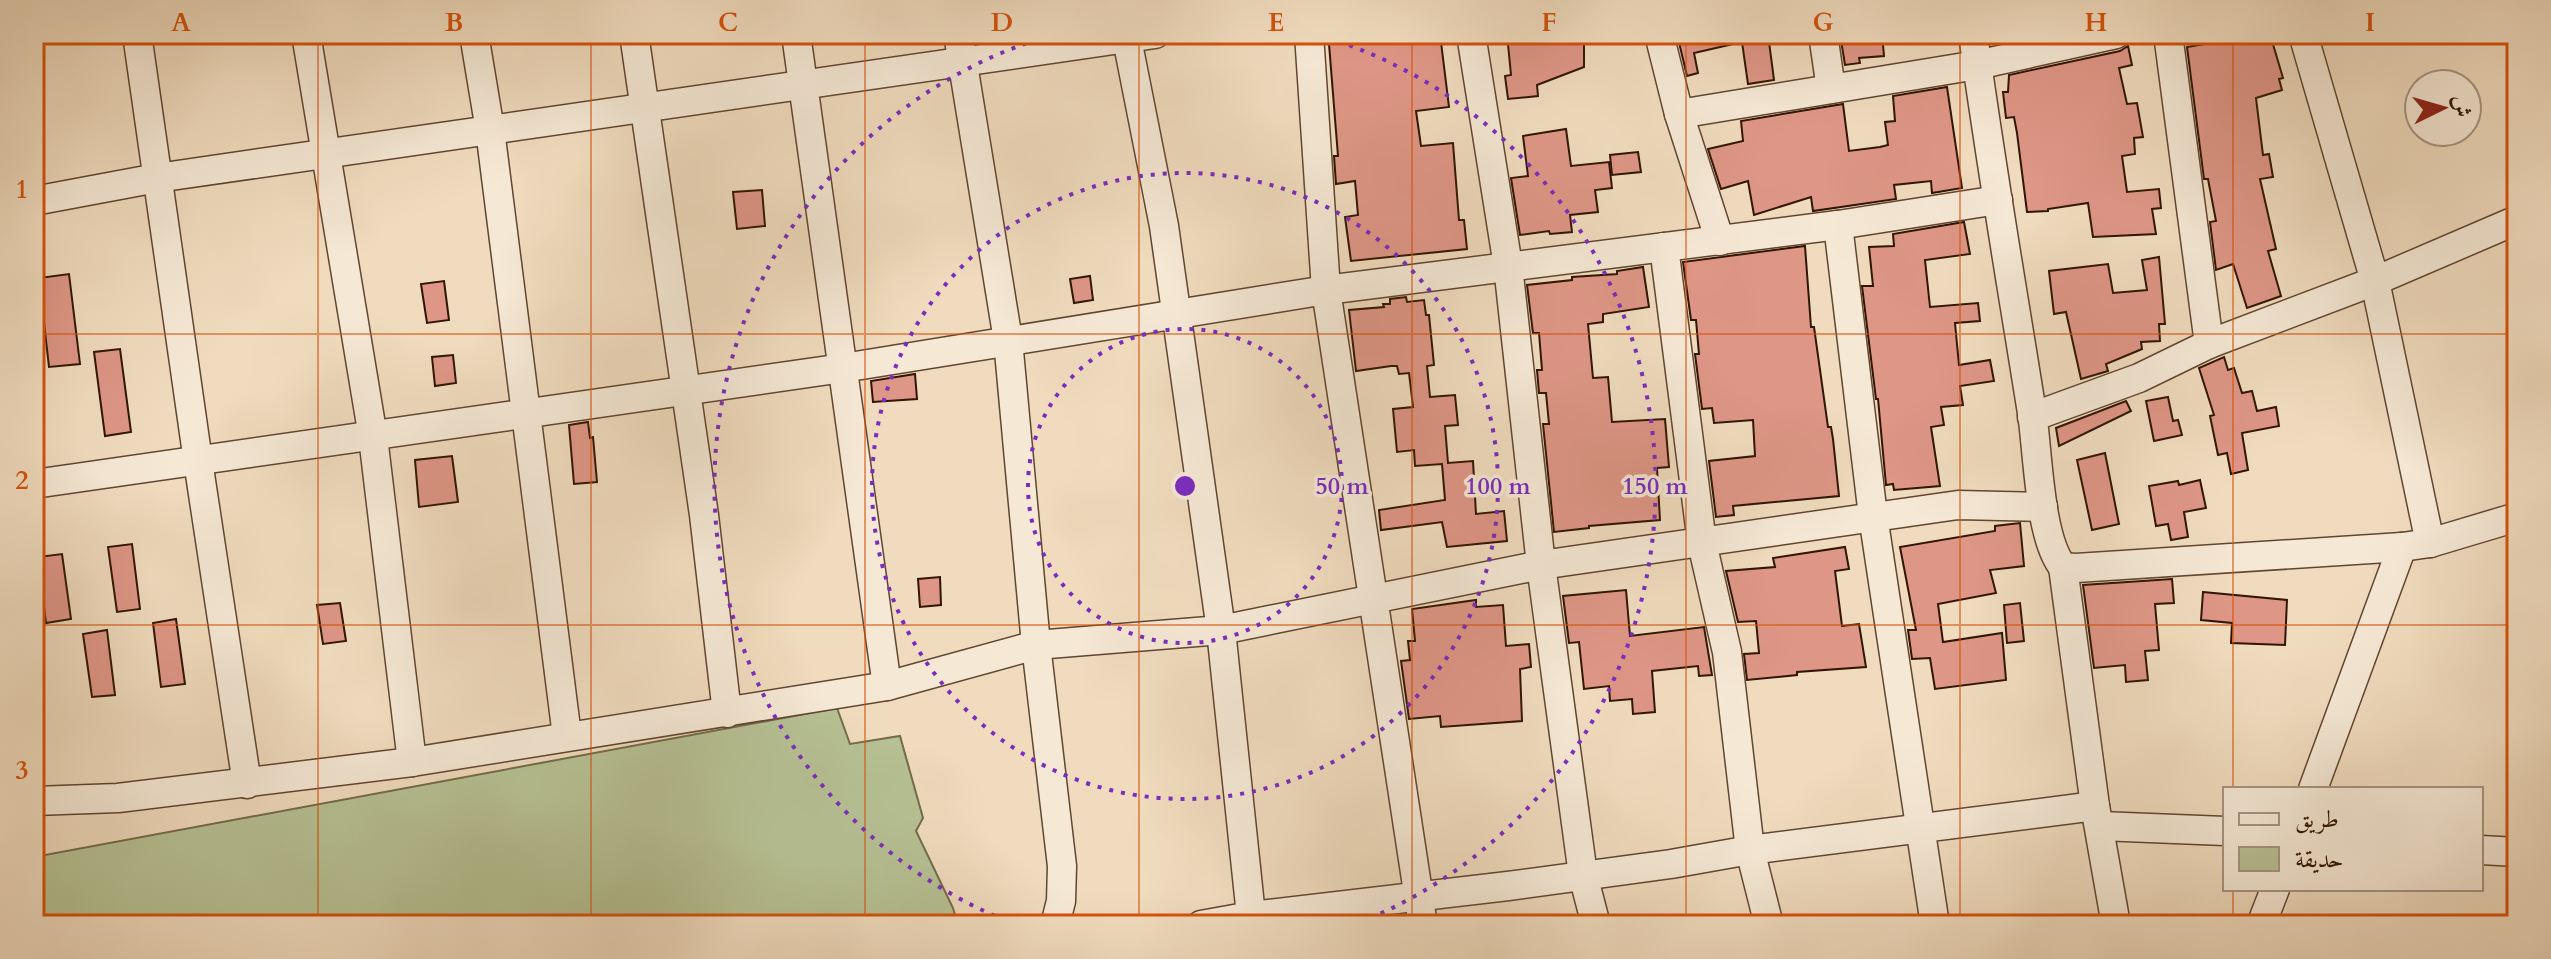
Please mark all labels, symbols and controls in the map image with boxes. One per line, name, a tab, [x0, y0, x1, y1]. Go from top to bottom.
text: A	[171, 5, 191, 40]
text: B	[445, 5, 463, 40]
text: C	[718, 5, 738, 40]
text: D	[991, 5, 1013, 40]
text: E	[1268, 5, 1284, 40]
text: F	[1541, 5, 1557, 40]
text: G	[1812, 5, 1834, 40]
text: H	[2085, 5, 2108, 40]
text: I	[2365, 5, 2375, 40]
north arrow	[2403, 68, 2483, 148]
text: ش	[2446, 94, 2478, 119]
text: 1	[15, 172, 29, 207]
text: 2	[15, 463, 29, 498]
text: 50 m	[1315, 470, 1369, 503]
text: 100 m	[1465, 470, 1532, 503]
text: 150 m	[1622, 470, 1689, 503]
centre of rings	[1171, 472, 1199, 500]
text: 3	[15, 753, 29, 788]
legend	[2223, 787, 2483, 891]
text: طريق	[2295, 803, 2339, 836]
text: حديقة	[2295, 843, 2344, 876]

